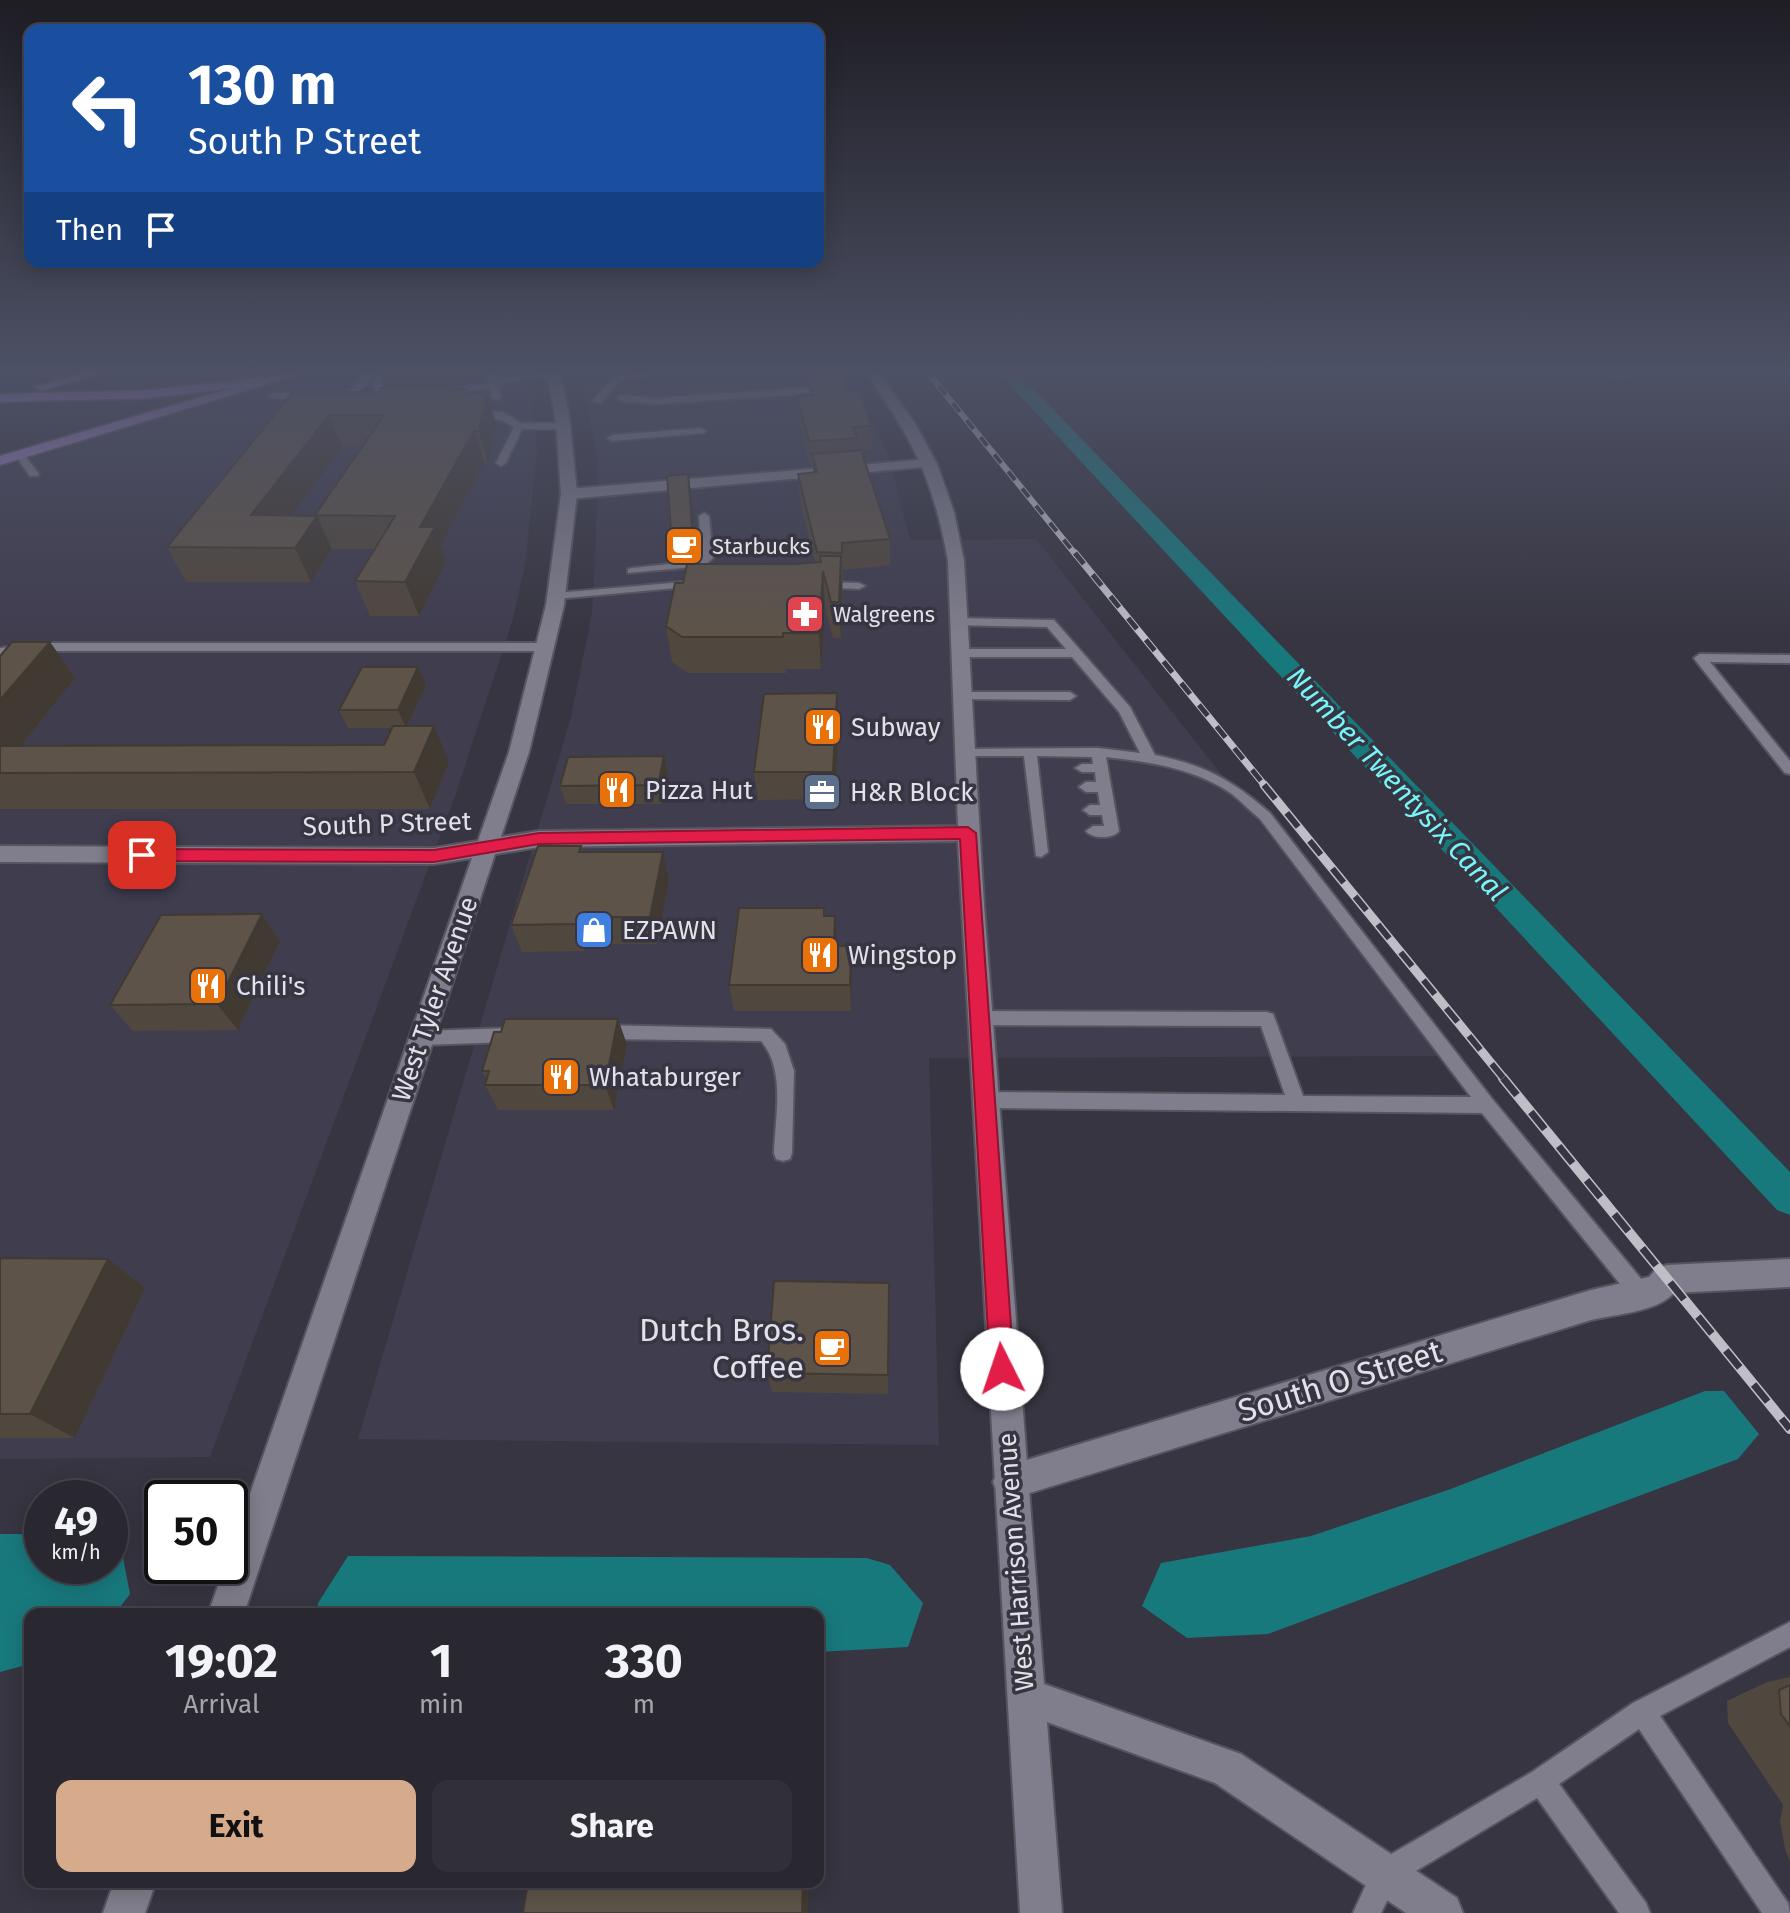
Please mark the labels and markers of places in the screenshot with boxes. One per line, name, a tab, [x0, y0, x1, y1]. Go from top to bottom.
cafe icon: Starbucks	[663, 525, 705, 567]
place label: Starbucks	[712, 533, 810, 560]
pharmacy icon: Walgreens	[784, 593, 826, 635]
place label: Walgreens	[833, 601, 935, 628]
restaurant icon: Subway	[802, 706, 844, 748]
place label: Subway	[851, 712, 941, 743]
restaurant icon: Pizza Hut	[596, 769, 638, 811]
office icon: H&R Block	[801, 771, 843, 813]
place label: Pizza Hut	[645, 775, 754, 806]
place label: H&R Block	[850, 777, 974, 808]
pin	[108, 821, 176, 889]
shop icon: EZPAWN	[573, 909, 615, 951]
place label: EZPAWN	[622, 915, 717, 946]
restaurant icon: Wingstop	[799, 934, 841, 976]
place label: Wingstop	[848, 940, 957, 971]
restaurant icon: Chili's	[187, 965, 229, 1007]
place label: Chili's	[236, 971, 305, 1002]
restaurant icon: Whataburger	[540, 1056, 582, 1098]
place label: Whataburger	[589, 1062, 741, 1093]
place label: Dutch Bros. Coffee	[639, 1311, 804, 1386]
cafe icon: Dutch Bros. Coffee	[811, 1327, 853, 1369]

